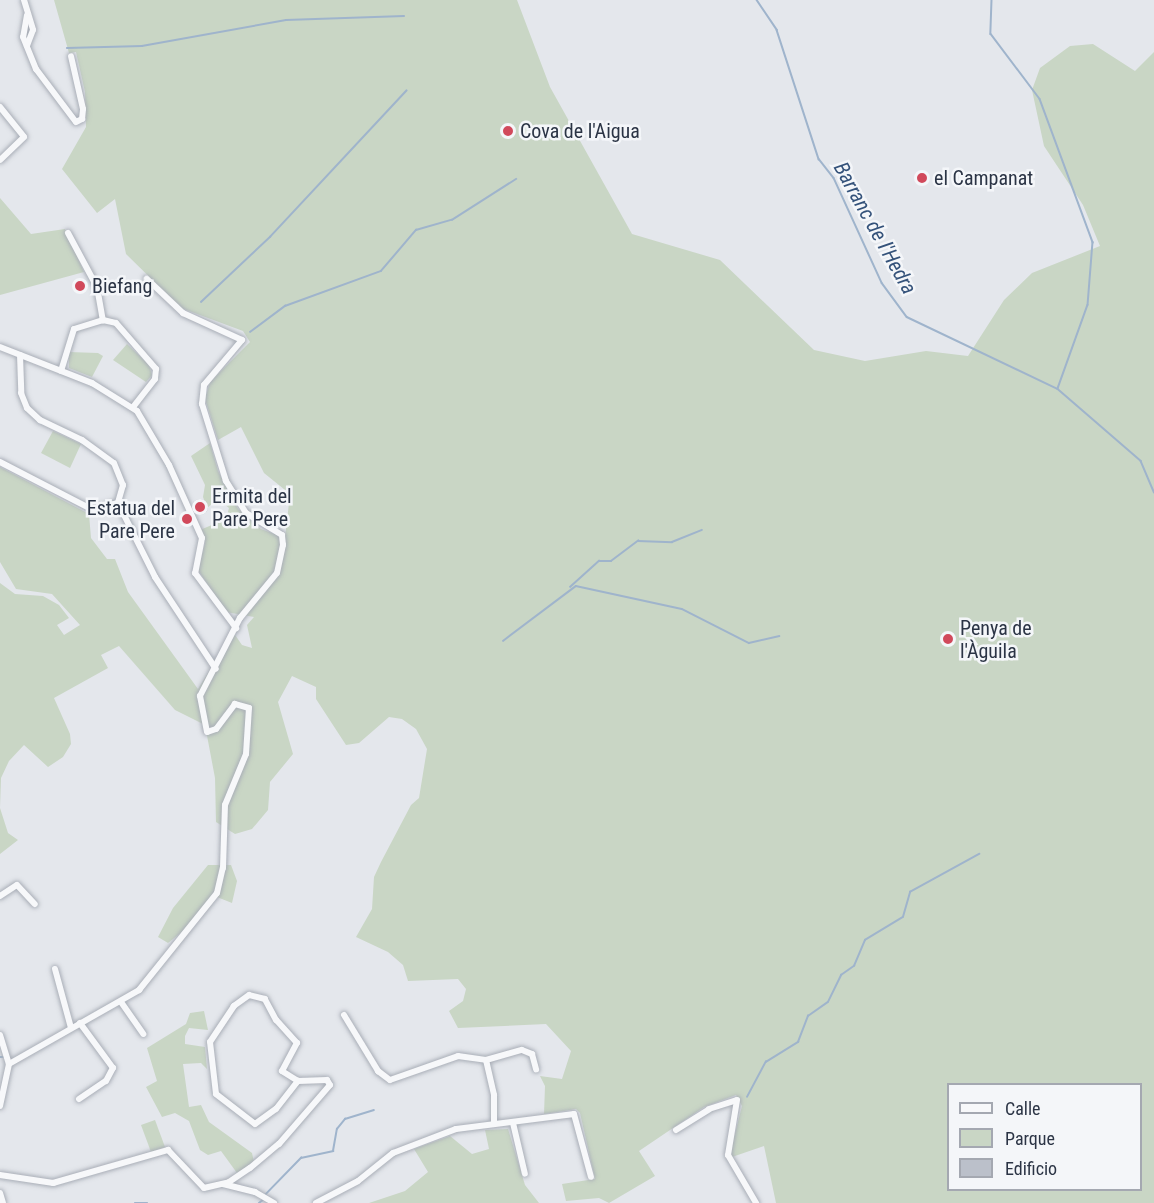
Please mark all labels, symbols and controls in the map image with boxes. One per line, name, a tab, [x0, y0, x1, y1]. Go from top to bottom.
place label: Cova de l'Aigua	[520, 119, 640, 143]
marker: Cova de l'Aigua	[501, 124, 515, 138]
water label: Barranc de l'Hedra	[828, 158, 922, 298]
place label: el Campanat	[934, 166, 1033, 190]
marker: el Campanat	[915, 171, 929, 185]
place label: Biefang	[92, 274, 152, 298]
marker: Biefang	[73, 279, 87, 293]
place label: Ermita del Pare Pere	[212, 484, 292, 531]
place label: Estatua del Pare Pere	[87, 496, 175, 543]
marker: Ermita del Pare Pere	[193, 500, 207, 514]
marker: Estatua del Pare Pere	[180, 512, 194, 526]
place label: Penya de l'Àguila	[960, 616, 1032, 663]
marker: Penya de l'Àguila	[941, 632, 955, 646]
legend	[947, 1083, 1142, 1191]
text: Calle	[1005, 1098, 1041, 1119]
text: Parque	[1005, 1128, 1055, 1149]
text: Edificio	[1005, 1158, 1057, 1179]

